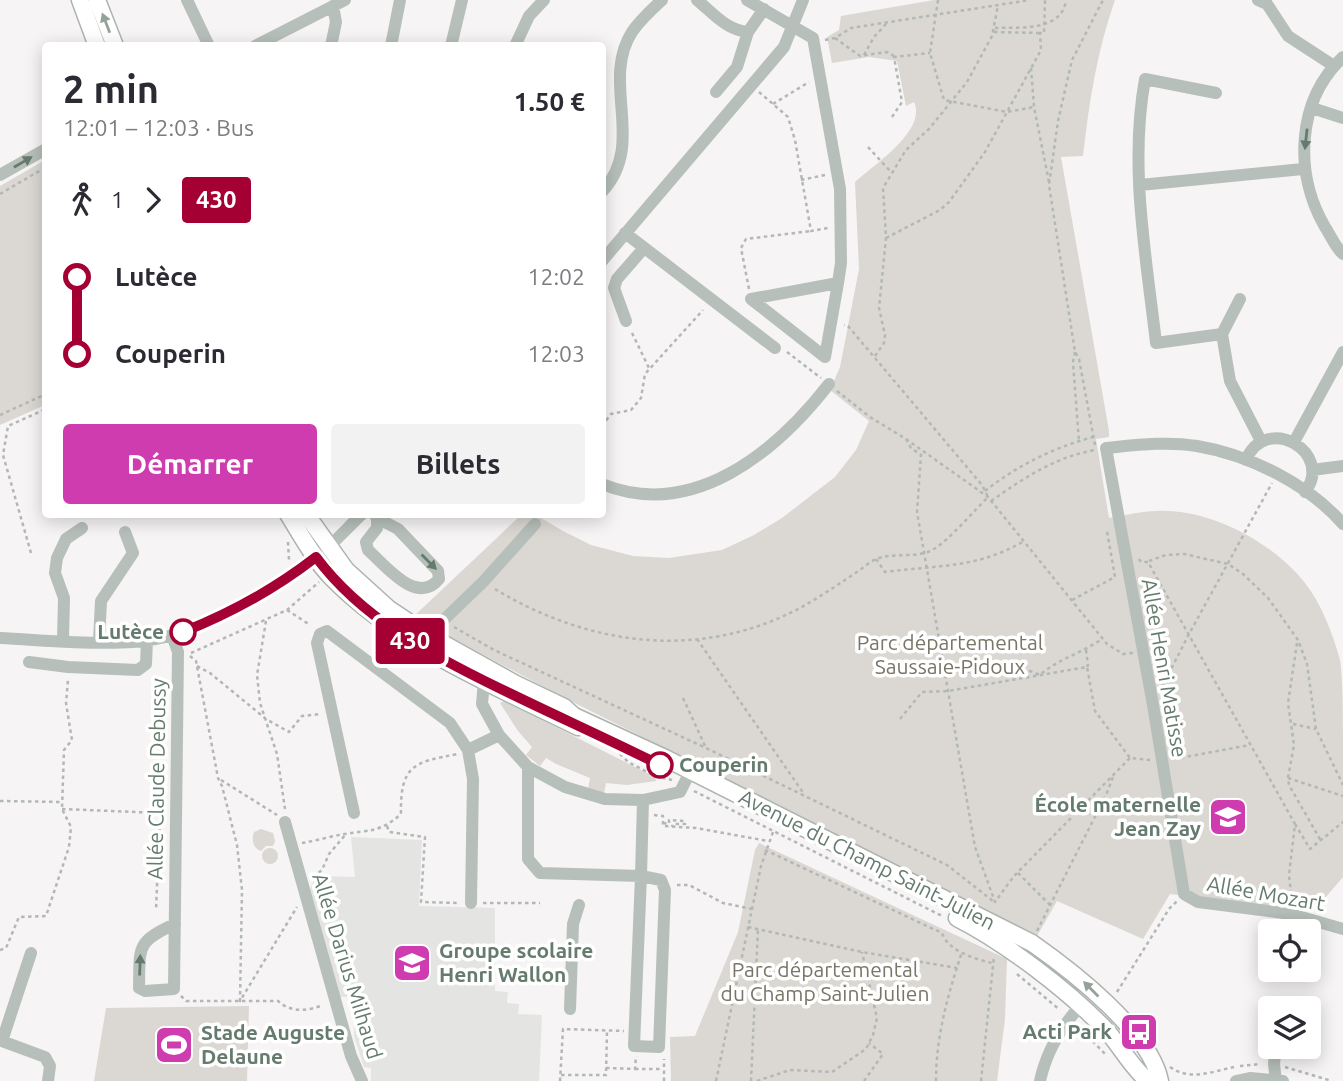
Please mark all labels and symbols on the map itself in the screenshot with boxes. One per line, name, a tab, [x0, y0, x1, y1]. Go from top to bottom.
one-way arrow	[100, 12, 111, 33]
one-way arrow	[1300, 128, 1311, 150]
one-way arrow	[13, 156, 32, 168]
one-way arrow	[420, 553, 437, 569]
street label: Allée Henri Matisse	[1137, 577, 1193, 759]
line badge: 430	[370, 618, 450, 664]
place label: Lutèce	[97, 619, 164, 643]
marker: Lutèce	[170, 619, 196, 645]
park label: Parc départemental Saussaie-Pidoux	[857, 630, 1043, 678]
street label: Allée Claude Debussy	[142, 678, 170, 880]
marker: Couperin	[647, 752, 673, 778]
place label: Couperin	[679, 752, 769, 776]
street label: Avenue du Champ Saint-Julien	[735, 784, 1000, 934]
place label: École maternelle Jean Zay	[1035, 792, 1201, 840]
school or university icon: École maternelle Jean Zay	[1207, 796, 1249, 838]
street label: Allée Darius Milhaud	[308, 870, 388, 1062]
street label: Allée Mozart	[1205, 871, 1327, 915]
place label: Groupe scolaire Henri Wallon	[439, 938, 593, 986]
school or university icon: Groupe scolaire Henri Wallon	[391, 942, 433, 984]
one-way arrow	[134, 953, 145, 975]
park label: Parc départemental du Champ Saint-Julien	[721, 957, 929, 1005]
one-way arrow	[1082, 980, 1099, 997]
bus stop icon: Acti Park	[1118, 1011, 1160, 1053]
place label: Acti Park	[1022, 1019, 1112, 1043]
place label: Stade Auguste Delaune	[201, 1020, 345, 1068]
sports icon: Stade Auguste Delaune	[153, 1024, 195, 1066]

